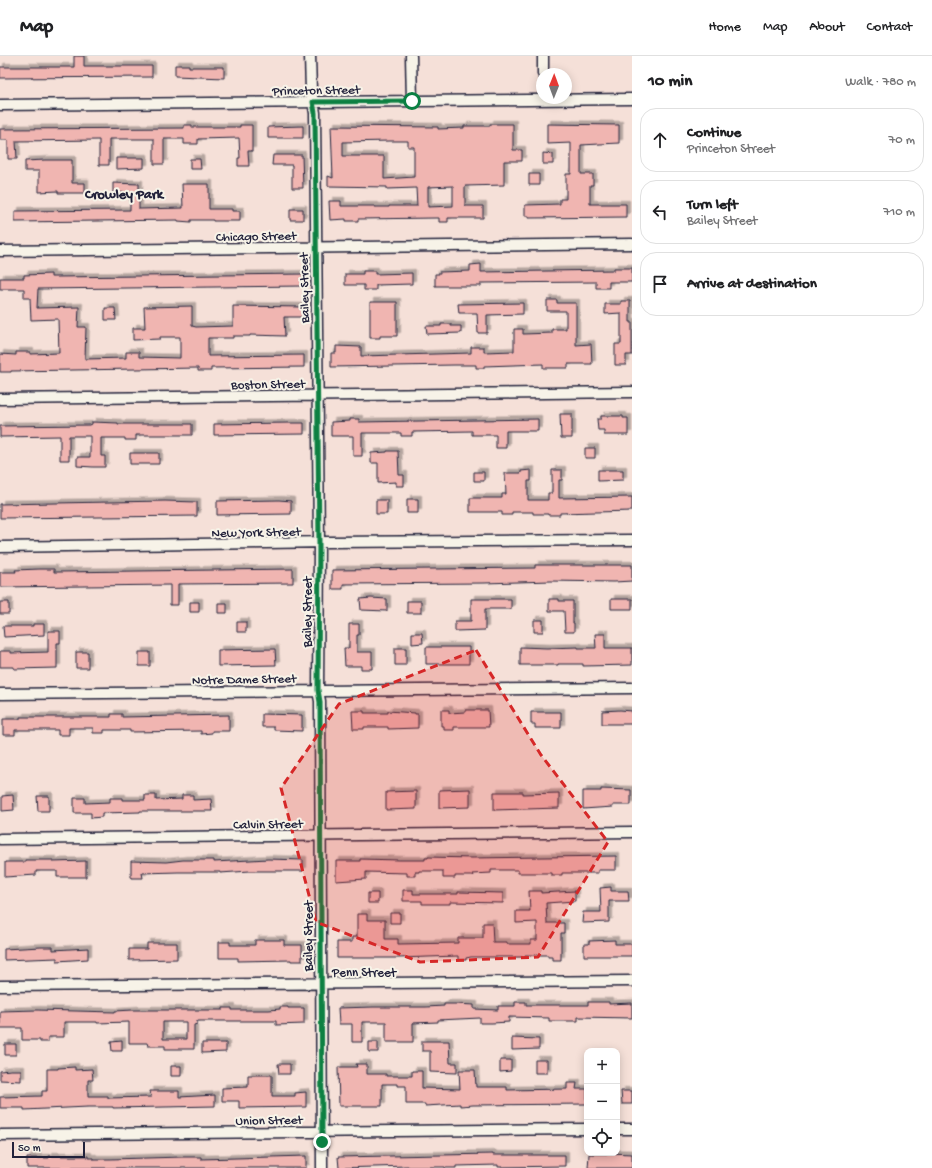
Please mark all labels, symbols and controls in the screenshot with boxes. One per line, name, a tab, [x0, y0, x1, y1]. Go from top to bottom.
text: Map	[20, 16, 53, 39]
text: Home	[709, 19, 741, 36]
text: Map	[763, 19, 787, 36]
text: About	[809, 19, 845, 36]
text: Contact	[867, 19, 912, 36]
north arrow	[536, 68, 572, 104]
text: 10 min	[648, 72, 692, 92]
text: Walk · 780 m	[845, 75, 916, 90]
street label: Princeton Street	[271, 83, 362, 100]
route start	[403, 92, 421, 110]
text: Continue	[687, 124, 741, 142]
icon: ahead	[649, 129, 671, 151]
text: 70 m	[889, 133, 915, 148]
text: Princeton Street	[687, 142, 775, 157]
district label: Crowley Park	[84, 187, 165, 204]
text: Turn left	[687, 196, 738, 214]
icon: left	[649, 201, 671, 223]
text: 710 m	[883, 205, 915, 220]
text: Bailey Street	[687, 214, 757, 229]
street label: Chicago Street	[216, 229, 298, 246]
street label: Bailey Street	[297, 251, 314, 324]
icon: arrive	[649, 273, 671, 295]
text: Arrive at destination	[687, 275, 817, 293]
street label: Boston Street	[230, 377, 307, 394]
street label: New York Street	[211, 525, 302, 542]
street label: Bailey Street	[301, 575, 316, 648]
street label: Notre Dame Street	[192, 672, 298, 689]
street label: Calvin Street	[233, 817, 305, 834]
street label: Bailey Street	[302, 899, 317, 972]
street label: Penn Street	[331, 966, 398, 981]
map controls	[584, 1048, 620, 1156]
button: +	[584, 1048, 620, 1084]
button: −	[584, 1084, 620, 1120]
street label: Union Street	[235, 1113, 304, 1130]
button: locate	[584, 1120, 620, 1156]
route end	[313, 1133, 331, 1151]
scale bar	[12, 1140, 85, 1159]
text: 50 m	[18, 1143, 40, 1155]

